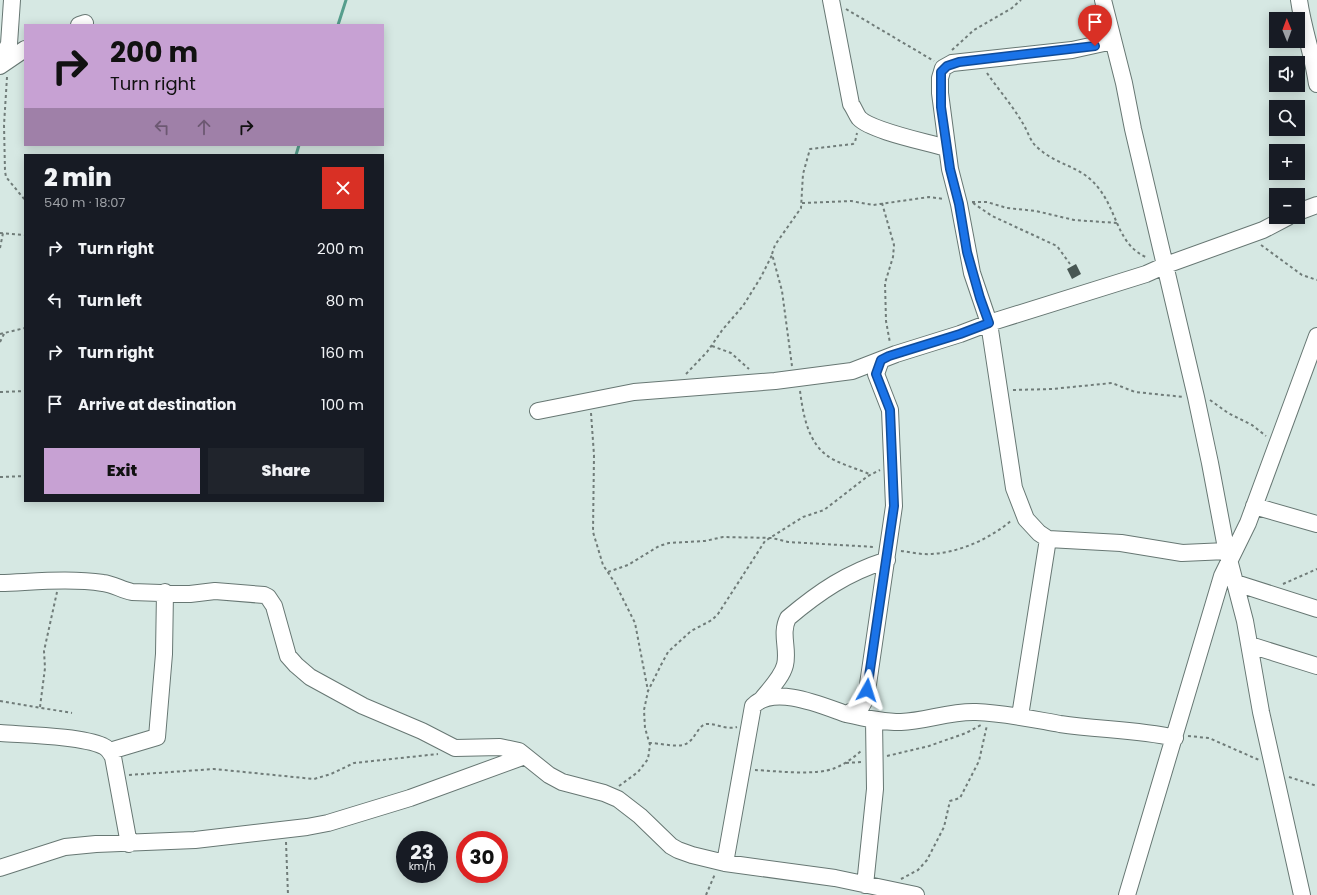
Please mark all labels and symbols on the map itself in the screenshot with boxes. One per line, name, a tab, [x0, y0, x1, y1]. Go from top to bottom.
pin	[1078, 5, 1112, 46]
north arrow	[1269, 12, 1305, 48]
position arrow	[846, 669, 888, 711]
speed limit sign: 30	[456, 831, 508, 883]

